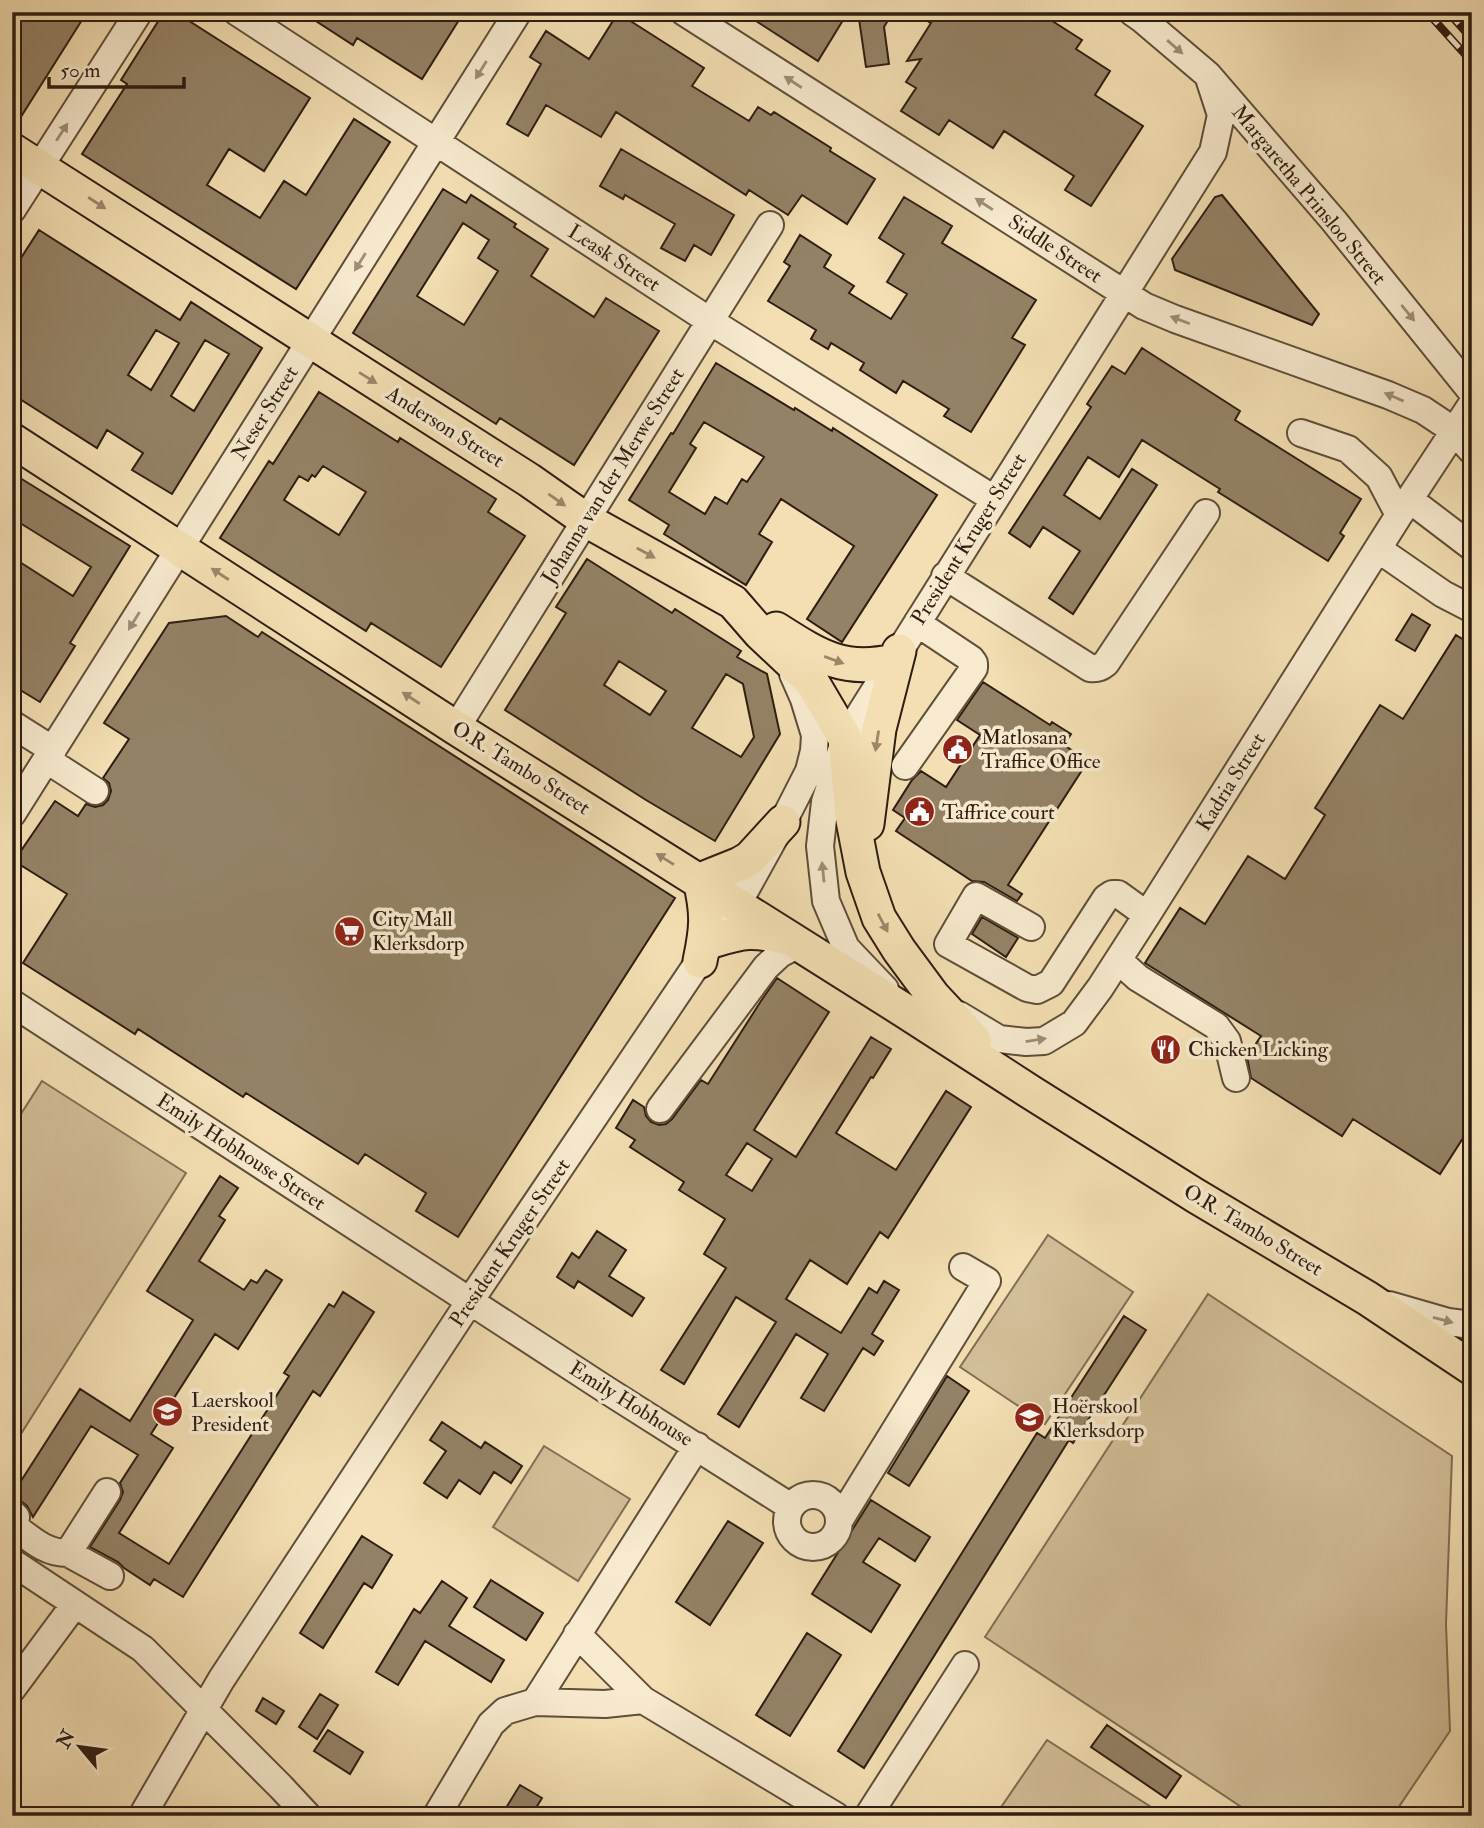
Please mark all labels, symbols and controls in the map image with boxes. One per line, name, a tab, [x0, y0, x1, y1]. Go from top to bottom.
one-way arrow	[1167, 39, 1184, 54]
scale bar	[49, 46, 184, 90]
text: 50 m	[60, 57, 101, 84]
one-way arrow	[475, 60, 488, 80]
one-way arrow	[783, 75, 803, 88]
street label: Margaretha Prinsloo Street	[1226, 99, 1392, 291]
one-way arrow	[55, 123, 69, 141]
one-way arrow	[87, 197, 107, 210]
one-way arrow	[975, 198, 994, 211]
street label: Siddle Street	[1003, 209, 1107, 290]
street label: Leask Street	[563, 218, 666, 298]
one-way arrow	[354, 253, 367, 272]
one-way arrow	[1400, 304, 1415, 321]
one-way arrow	[1169, 315, 1190, 326]
street label: Neser Street	[225, 361, 305, 465]
street label: Johanna van der Merwe Street	[535, 363, 691, 590]
one-way arrow	[359, 371, 378, 384]
street label: Anderson Street	[380, 379, 509, 474]
one-way arrow	[1383, 392, 1404, 403]
street label: President Kruger Street	[905, 448, 1033, 630]
one-way arrow	[548, 493, 566, 507]
one-way arrow	[636, 547, 655, 559]
one-way arrow	[210, 568, 229, 581]
one-way arrow	[128, 611, 141, 630]
one-way arrow	[824, 655, 845, 666]
one-way arrow	[401, 692, 420, 705]
street label: O.R. Tambo Street	[447, 715, 595, 821]
place label: Matlosana Traffice Office	[981, 724, 1101, 775]
street label: Kadria Street	[1190, 728, 1272, 836]
one-way arrow	[872, 730, 883, 752]
public building icon: Matlosana Traffice Office	[941, 732, 975, 766]
public building icon: Taffrice court	[902, 795, 936, 829]
place label: Taffrice court	[942, 799, 1055, 826]
one-way arrow	[656, 852, 675, 865]
one-way arrow	[817, 861, 828, 883]
place label: City Mall Klerksdorp	[372, 906, 464, 957]
one-way arrow	[877, 913, 889, 933]
supermarket icon: City Mall Klerksdorp	[332, 914, 366, 948]
restaurant icon: Chicken Licking	[1148, 1032, 1182, 1066]
one-way arrow	[1026, 1034, 1048, 1045]
place label: Chicken Licking	[1188, 1036, 1329, 1063]
street label: Emily Hobhouse Street	[151, 1087, 331, 1217]
street label: President Kruger Street	[444, 1153, 577, 1333]
street label: O.R. Tambo Street	[1178, 1178, 1328, 1282]
one-way arrow	[1432, 1315, 1454, 1326]
street label: Emily Hobhouse	[564, 1355, 698, 1453]
place label: Laerskool President	[191, 1387, 274, 1438]
place label: Hoërskool Klerksdorp	[1052, 1393, 1144, 1444]
school or university icon: Laerskool President	[151, 1395, 185, 1429]
school or university icon: Hoërskool Klerksdorp	[1012, 1401, 1046, 1435]
north arrow	[46, 1713, 116, 1783]
text: N	[51, 1725, 81, 1753]

